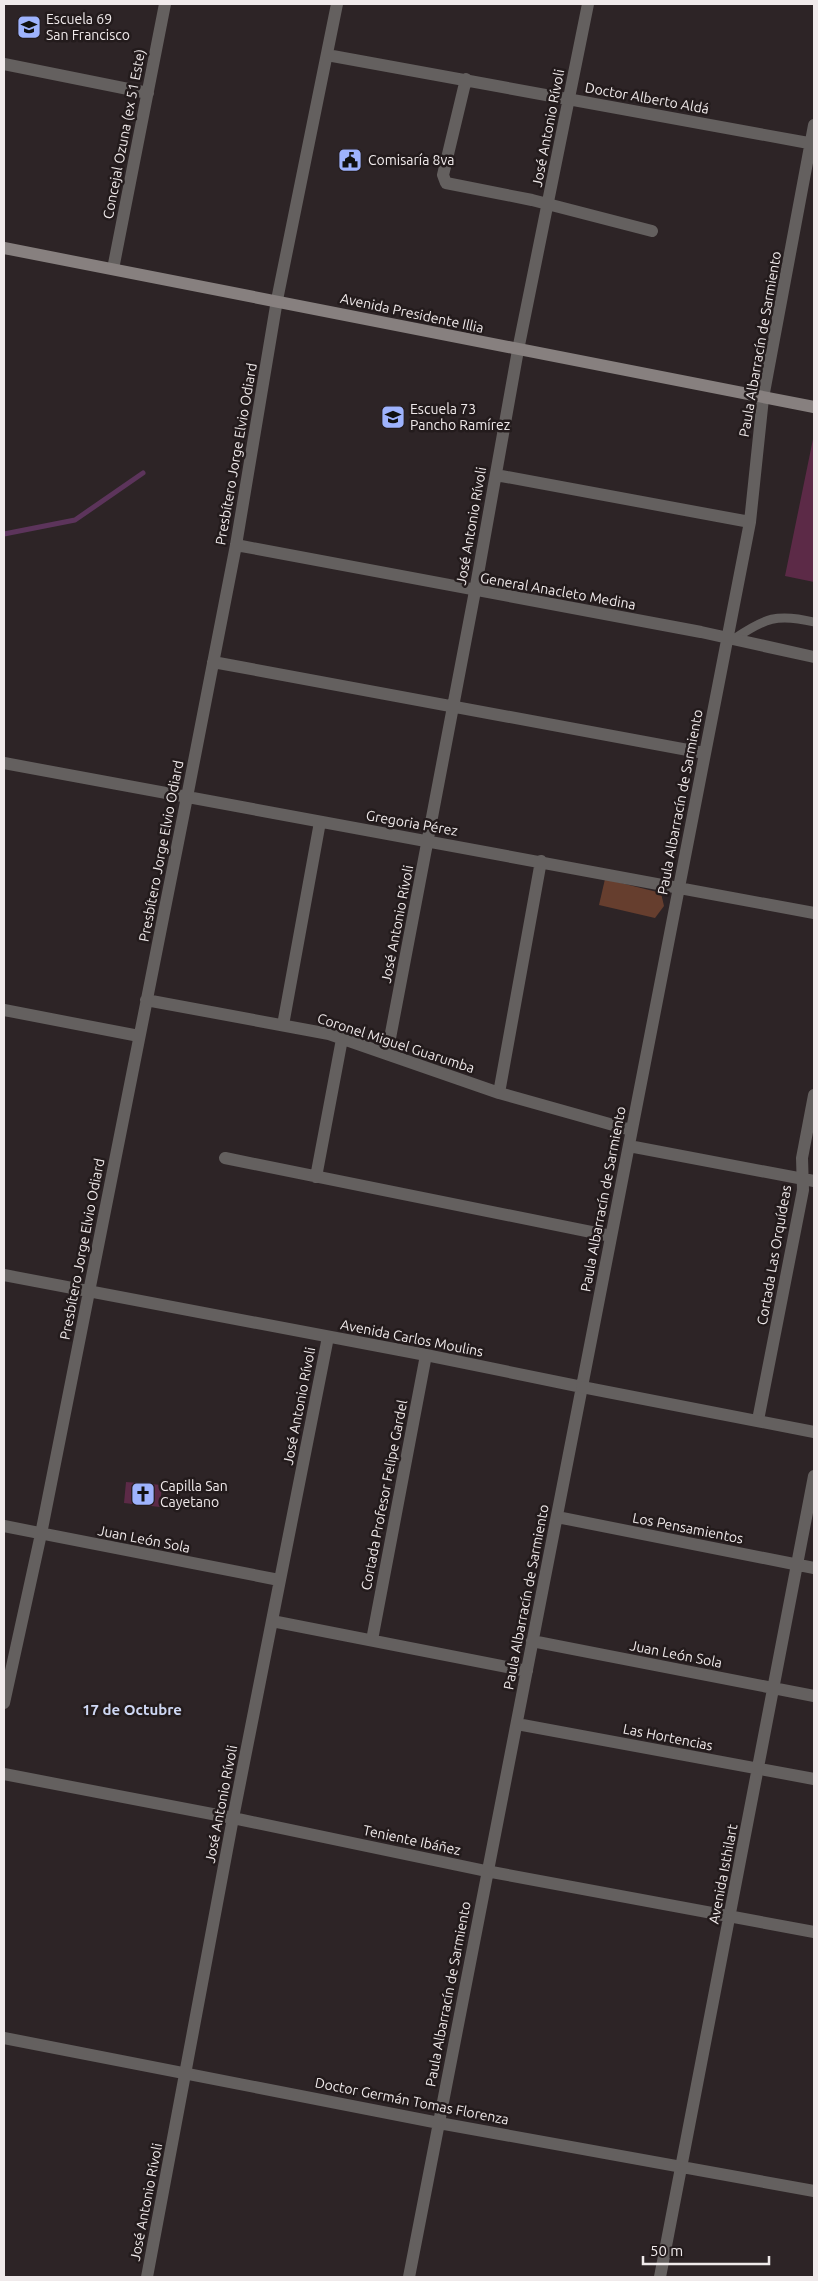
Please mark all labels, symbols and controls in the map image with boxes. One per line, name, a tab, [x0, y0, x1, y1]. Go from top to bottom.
place label: Escuela 69 San Francisco	[46, 11, 130, 43]
school or university icon: Escuela 69 San Francisco	[16, 14, 42, 40]
street label: Concejal Ozuna (ex 51 Este)	[100, 48, 148, 220]
street label: José Antonio Rívoli	[529, 68, 567, 188]
street label: Doctor Alberto Aldá	[584, 79, 710, 117]
public building icon: Comisaría 8va	[337, 147, 363, 173]
place label: Comisaría 8va	[368, 152, 455, 168]
street label: Paula Albarracín de Sarmiento	[736, 250, 784, 438]
street label: Avenida Presidente Illia	[339, 290, 485, 336]
street label: Presbítero Jorge Elvio Odiard	[212, 362, 260, 546]
place label: Escuela 73 Pancho Ramírez	[410, 401, 510, 433]
school or university icon: Escuela 73 Pancho Ramírez	[380, 404, 406, 430]
street label: José Antonio Rívoli	[453, 466, 489, 586]
street label: General Anacleto Medina	[479, 569, 637, 613]
street label: Paula Albarracín de Sarmiento	[654, 708, 706, 896]
street label: Presbítero Jorge Elvio Odiard	[136, 759, 186, 943]
street label: Gregoria Pérez	[365, 807, 459, 839]
street label: José Antonio Rívoli	[378, 864, 416, 984]
street label: Coronel Miguel Guarumba	[315, 1010, 477, 1076]
street label: Paula Albarracín de Sarmiento	[577, 1105, 629, 1293]
street label: Presbítero Jorge Elvio Odiard	[57, 1157, 107, 1341]
street label: Cortada Las Orquídeas	[754, 1184, 794, 1326]
street label: Avenida Carlos Moulins	[339, 1316, 485, 1360]
street label: José Antonio Rívoli	[280, 1346, 318, 1466]
street label: Cortada Profesor Felipe Gardel	[358, 1398, 410, 1592]
place label: Capilla San Cayetano	[160, 1478, 228, 1510]
church icon: Capilla San Cayetano	[130, 1481, 156, 1507]
street label: Paula Albarracín de Sarmiento	[500, 1503, 552, 1691]
street label: Los Pensamientos	[631, 1509, 745, 1547]
street label: Juan León Sola	[96, 1522, 192, 1556]
street label: Juan León Sola	[628, 1637, 724, 1671]
district label: 17 de Octubre	[82, 1701, 182, 1718]
street label: Las Hortencias	[622, 1720, 714, 1754]
street label: José Antonio Rívoli	[202, 1744, 240, 1864]
street label: Teniente Ibáñez	[362, 1822, 462, 1858]
street label: Avenida Isthilart	[705, 1822, 741, 1925]
street label: Paula Albarracín de Sarmiento	[422, 1900, 474, 2088]
street label: Doctor Germán Tomas Florenza	[314, 2074, 510, 2128]
street label: José Antonio Rívoli	[127, 2142, 165, 2262]
scale bar	[643, 2234, 769, 2266]
text: 50 m	[650, 2242, 683, 2259]

